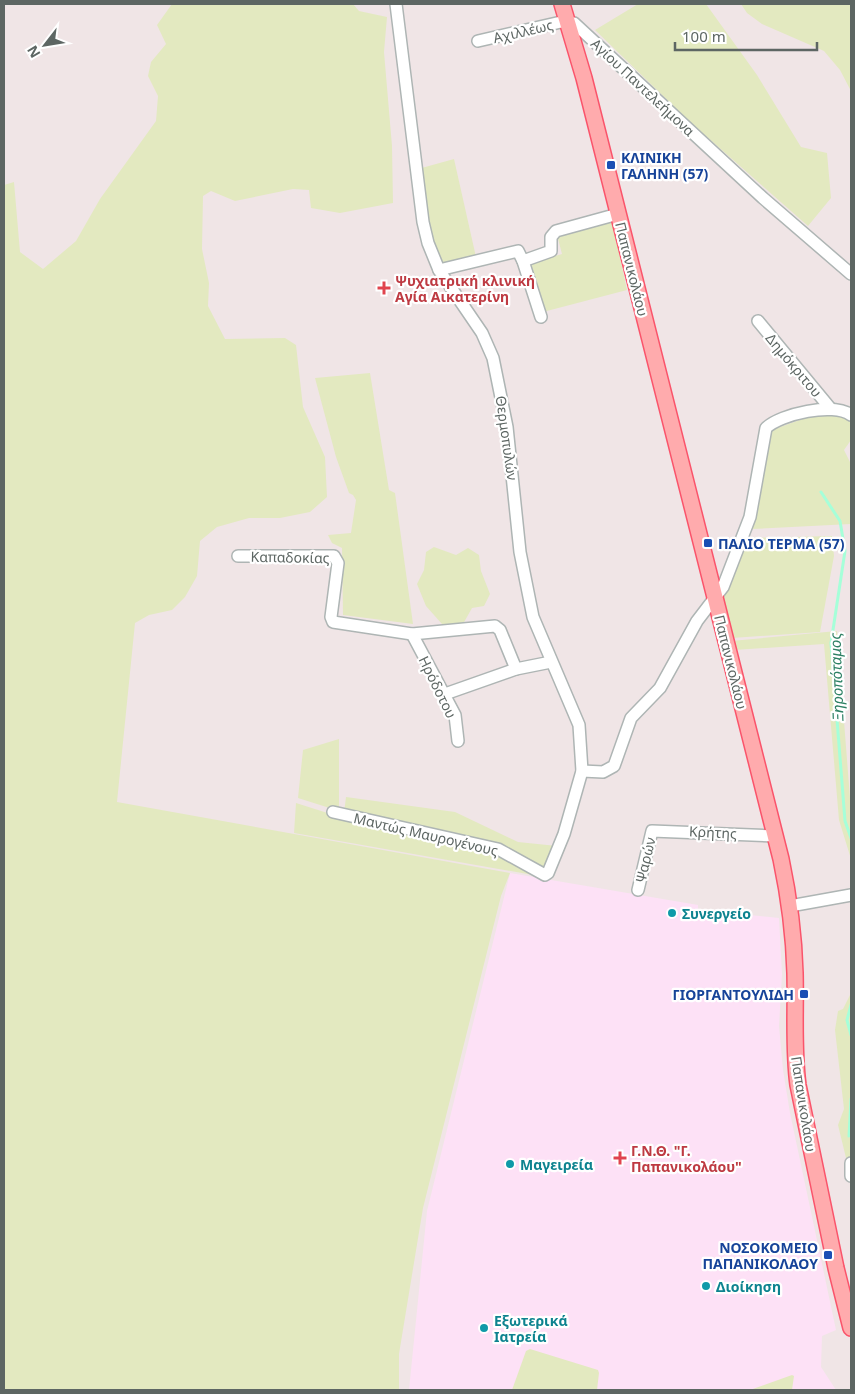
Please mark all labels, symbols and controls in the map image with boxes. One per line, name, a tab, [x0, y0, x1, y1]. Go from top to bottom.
street label: Αχιλλέως	[491, 15, 555, 47]
north arrow	[20, 20, 70, 70]
scale bar	[675, 20, 818, 52]
text: 100 m	[682, 26, 726, 46]
street label: Αγίου Παντελεήμονα	[587, 34, 699, 140]
text: N	[22, 42, 45, 62]
place label: ΚΛΙΝΙΚΗ ΓΑΛΗΝΗ (57)	[621, 148, 709, 183]
marker: ΚΛΙΝΙΚΗ ΓΑΛΗΝΗ (57)	[605, 159, 617, 171]
street label: Παπανικολάου	[611, 220, 653, 318]
place label: Ψυχιατρική κλινική Αγία Αικατερίνη	[395, 271, 535, 306]
marker: Ψυχιατρική κλινική Αγία Αικατερίνη	[377, 281, 391, 295]
street label: Δημόκριτου	[762, 329, 826, 401]
street label: Θερμοπυλών	[492, 394, 522, 482]
place label: ΠΑΛΙΟ ΤΕΡΜΑ (57)	[718, 534, 845, 553]
marker: ΠΑΛΙΟ ΤΕΡΜΑ (57)	[702, 537, 714, 549]
street label: Καπαδοκίας	[250, 547, 330, 567]
street label: Παπανικολάου	[710, 613, 752, 711]
water label: Ξηροπόταμος	[824, 632, 848, 723]
street label: Ηρόδοτου	[415, 653, 461, 721]
street label: Μαντώς Μαυρογένους	[352, 808, 500, 860]
street label: Κρήτης	[689, 821, 738, 843]
street label: Ψαρών	[631, 835, 659, 885]
place label: Συνεργείο	[682, 904, 751, 923]
marker: Συνεργείο	[666, 907, 678, 919]
place label: ΓΙΟΡΓΑΝΤΟΥΛΙΔΗ	[672, 985, 794, 1004]
marker: ΓΙΟΡΓΑΝΤΟΥΛΙΔΗ	[798, 988, 810, 1000]
street label: Παπανικολάου	[787, 1055, 821, 1153]
place label: Γ.Ν.Θ. "Γ. Παπανικολάου"	[631, 1141, 742, 1176]
marker: Γ.Ν.Θ. "Γ. Παπανικολάου"	[613, 1151, 627, 1165]
place label: Μαγειρεία	[520, 1155, 593, 1174]
marker: Μαγειρεία	[504, 1158, 516, 1170]
place label: ΝΟΣΟΚΟΜΕΙΟ ΠΑΠΑΝΙΚΟΛΑΟΥ	[703, 1238, 818, 1273]
marker: ΝΟΣΟΚΟΜΕΙΟ ΠΑΠΑΝΙΚΟΛΑΟΥ	[822, 1249, 834, 1261]
place label: Διοίκηση	[716, 1277, 781, 1296]
marker: Διοίκηση	[700, 1280, 712, 1292]
place label: Εξωτερικά Ιατρεία	[494, 1311, 568, 1346]
marker: Εξωτερικά Ιατρεία	[478, 1322, 490, 1334]

